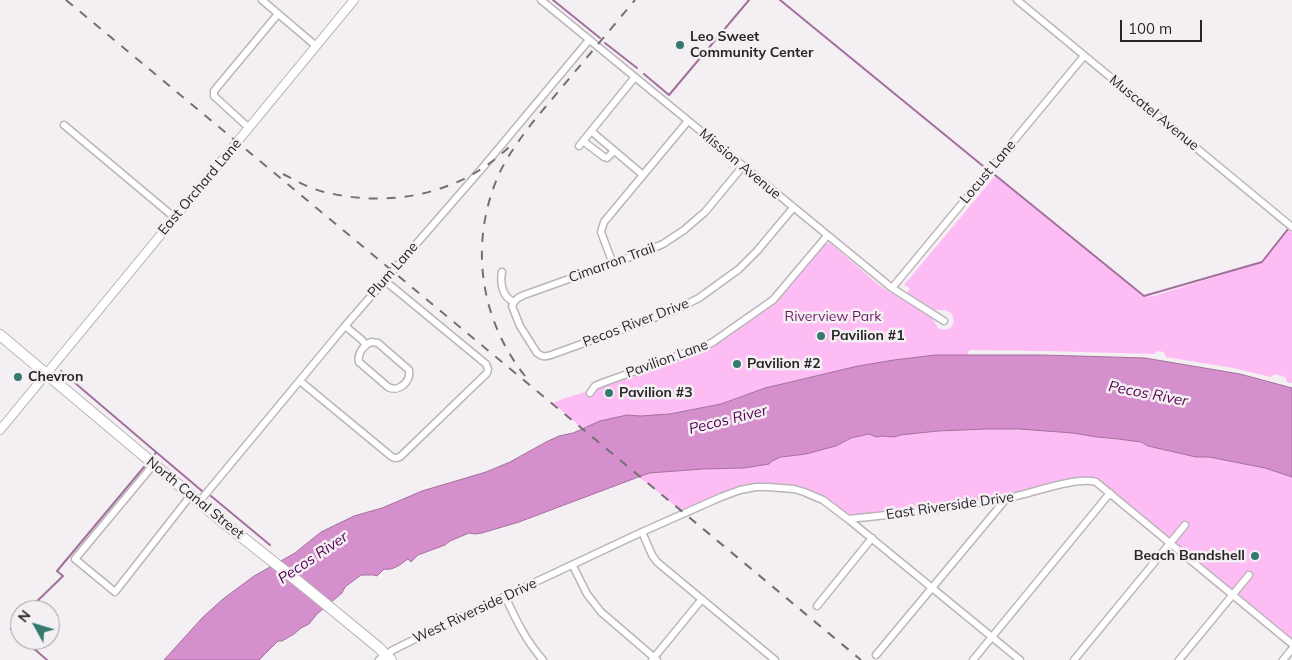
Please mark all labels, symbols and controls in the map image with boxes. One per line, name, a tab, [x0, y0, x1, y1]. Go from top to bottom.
scale bar	[1122, 10, 1204, 42]
text: 100 m	[1128, 19, 1172, 38]
place label: Leo Sweet Community Center	[690, 29, 813, 62]
marker: Leo Sweet Community Center	[674, 39, 686, 51]
street label: Muscatel Avenue	[1106, 72, 1202, 154]
street label: Mission Avenue	[696, 125, 784, 203]
street label: East Orchard Lane	[155, 136, 245, 238]
street label: Locust Lane	[957, 137, 1019, 207]
street label: Plum Lane	[364, 239, 422, 301]
street label: Cimarron Trail	[566, 240, 658, 286]
street label: Pecos River Drive	[581, 295, 691, 351]
park label: Riverview Park	[784, 309, 882, 325]
place label: Pavilion #1	[831, 328, 905, 344]
marker: Pavilion #1	[815, 330, 827, 342]
street label: Pavilion Lane	[624, 336, 710, 382]
place label: Pavilion #2	[747, 356, 821, 372]
marker: Pavilion #2	[731, 358, 743, 370]
place label: Chevron	[28, 369, 83, 385]
marker: Chevron	[12, 371, 24, 383]
water label: Pecos River	[1107, 378, 1189, 410]
place label: Pavilion #3	[619, 385, 693, 401]
marker: Pavilion #3	[603, 387, 615, 399]
water label: Pecos River	[687, 402, 769, 438]
street label: North Canal Street	[143, 453, 247, 543]
street label: East Riverside Drive	[885, 489, 1015, 523]
water label: Pecos River	[275, 528, 351, 588]
place label: Beach Bandshell	[1134, 548, 1245, 564]
marker: Beach Bandshell	[1249, 550, 1261, 562]
street label: West Riverside Drive	[410, 575, 540, 647]
north arrow	[10, 600, 60, 650]
text: N	[14, 606, 34, 626]

